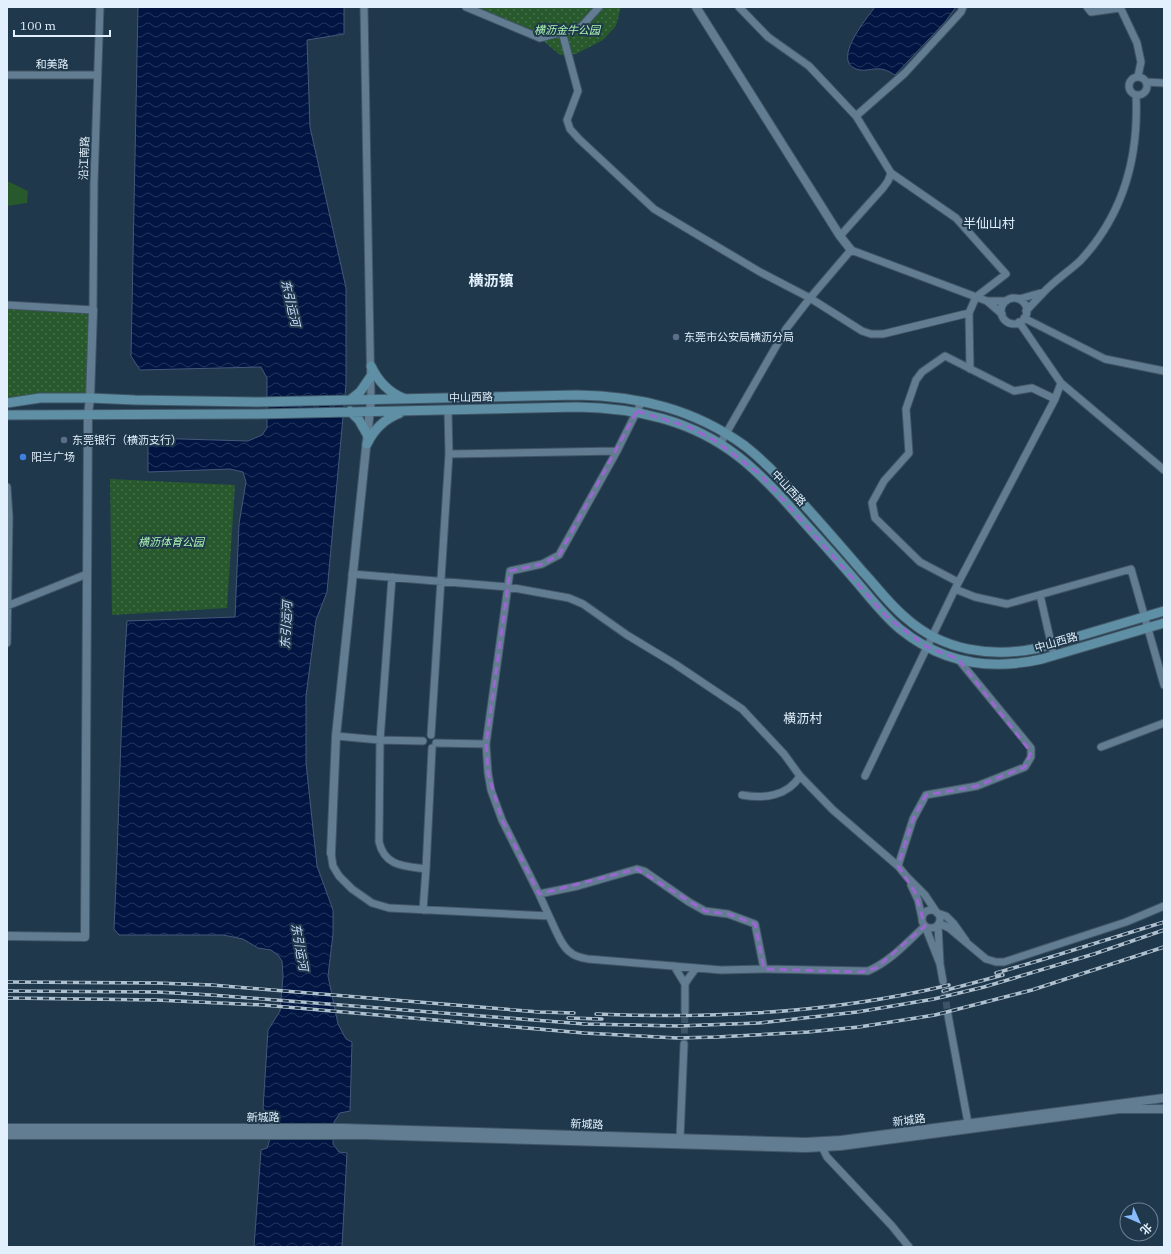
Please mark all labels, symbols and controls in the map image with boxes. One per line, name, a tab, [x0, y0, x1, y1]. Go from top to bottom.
scale bar	[14, 12, 110, 38]
text: 100 m	[20, 18, 56, 33]
park label: 横沥金牛公园	[534, 23, 602, 37]
street label: 和美路	[36, 57, 69, 71]
street label: 沿江南路	[76, 136, 92, 180]
district label: 半仙山村	[963, 215, 1015, 232]
district label: 横沥镇	[468, 271, 514, 290]
water label: 东引运河	[278, 278, 304, 330]
place label: 东莞市公安局横沥分局	[684, 330, 794, 344]
marker: 东莞市公安局横沥分局	[671, 332, 681, 342]
street label: 中山西路	[449, 390, 493, 404]
place label: 东莞银行（横沥支行）	[72, 433, 182, 447]
marker: 东莞银行（横沥支行）	[59, 435, 69, 445]
place label: 阳兰广场	[31, 450, 75, 464]
marker: 阳兰广场	[18, 452, 28, 462]
street label: 中山西路	[769, 467, 809, 509]
park label: 横沥体育公园	[138, 535, 206, 549]
water label: 东引运河	[277, 599, 295, 649]
street label: 中山西路	[1033, 629, 1079, 655]
district label: 横沥村	[783, 710, 823, 727]
water label: 东引运河	[288, 922, 312, 974]
street label: 新城路	[247, 1110, 280, 1124]
street label: 新城路	[892, 1111, 926, 1129]
street label: 新城路	[570, 1116, 604, 1132]
north arrow	[1119, 1202, 1159, 1242]
text: 北	[1137, 1220, 1155, 1238]

